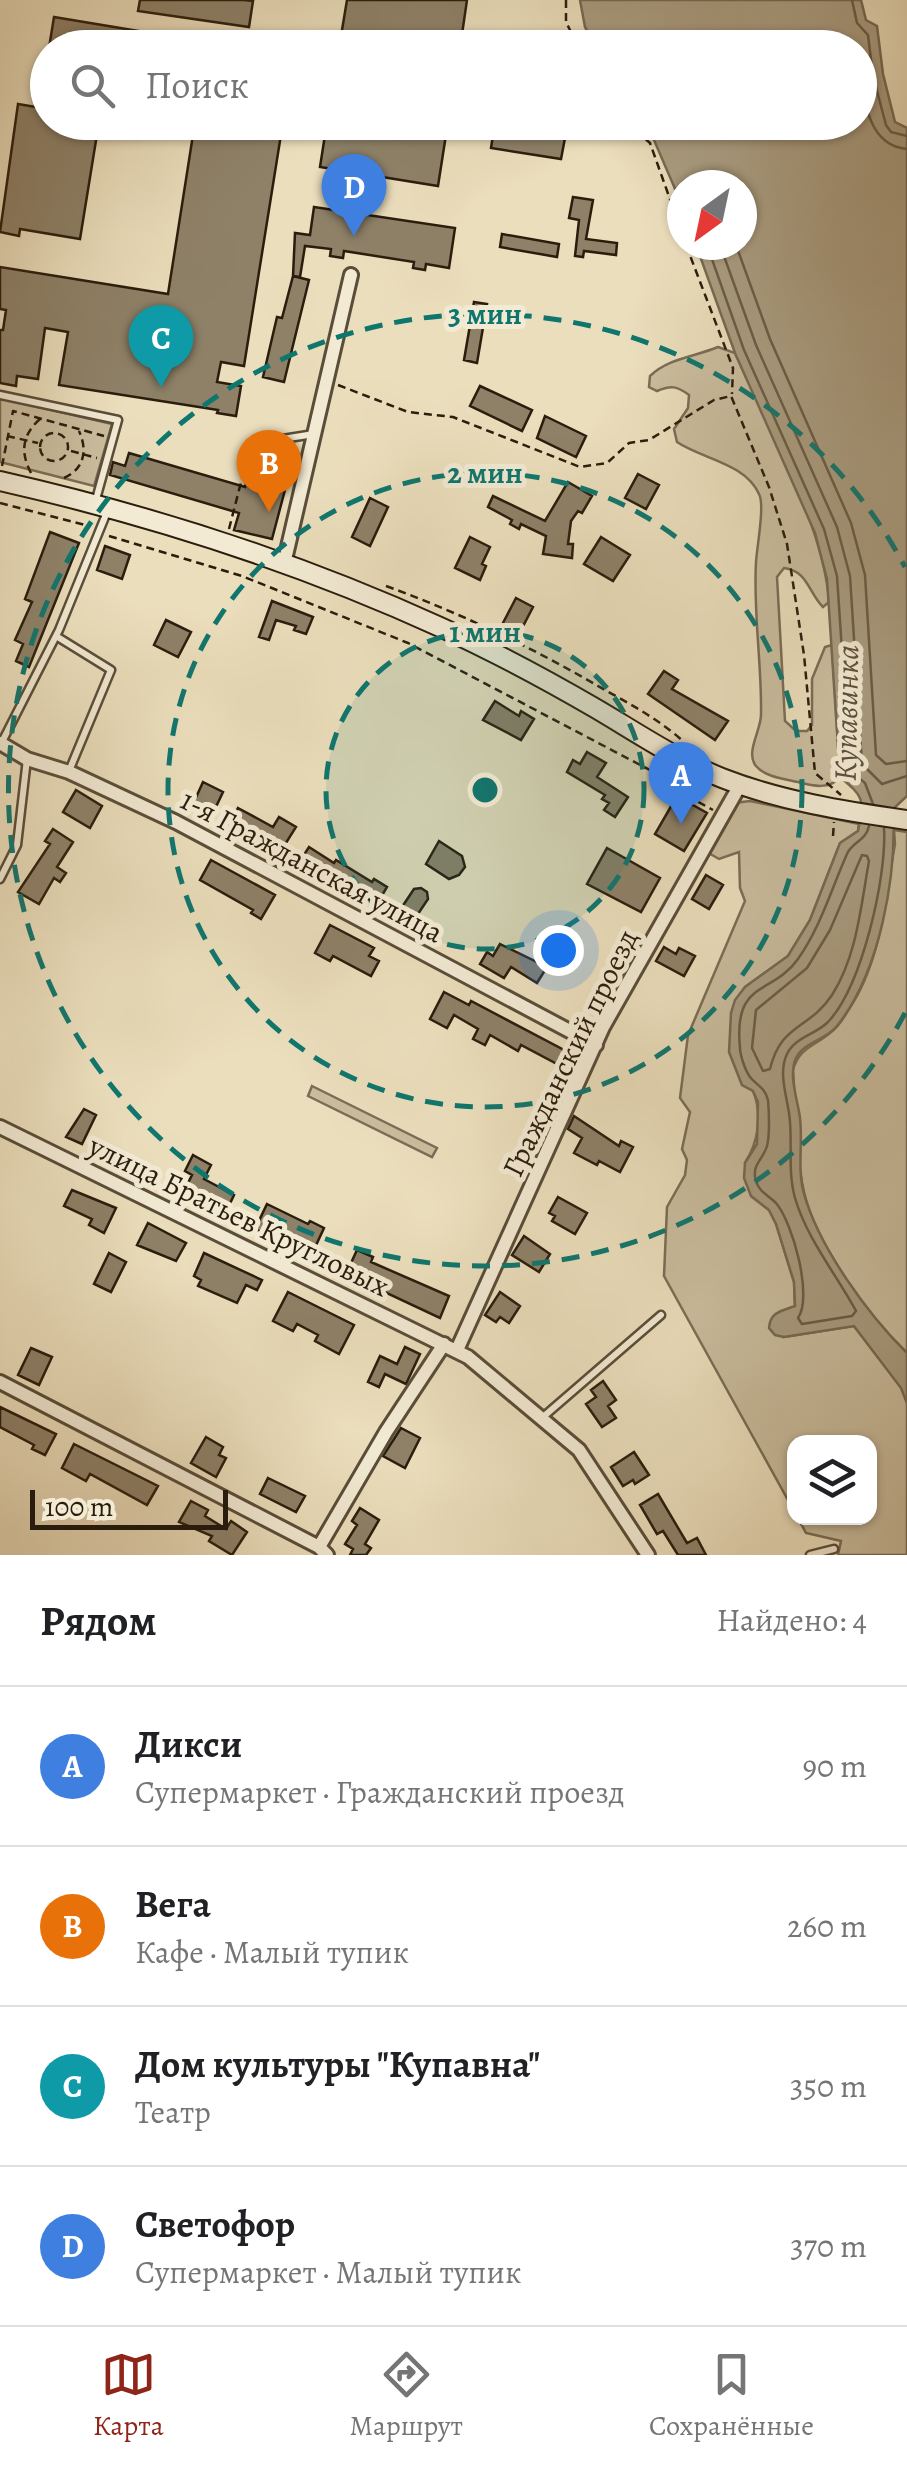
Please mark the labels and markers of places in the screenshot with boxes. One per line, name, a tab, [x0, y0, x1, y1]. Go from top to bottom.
pin: D	[322, 154, 386, 236]
pin: C	[128, 304, 194, 387]
pin: B	[236, 430, 302, 512]
pin: A	[648, 742, 714, 824]
centre of rings	[467, 772, 503, 808]

